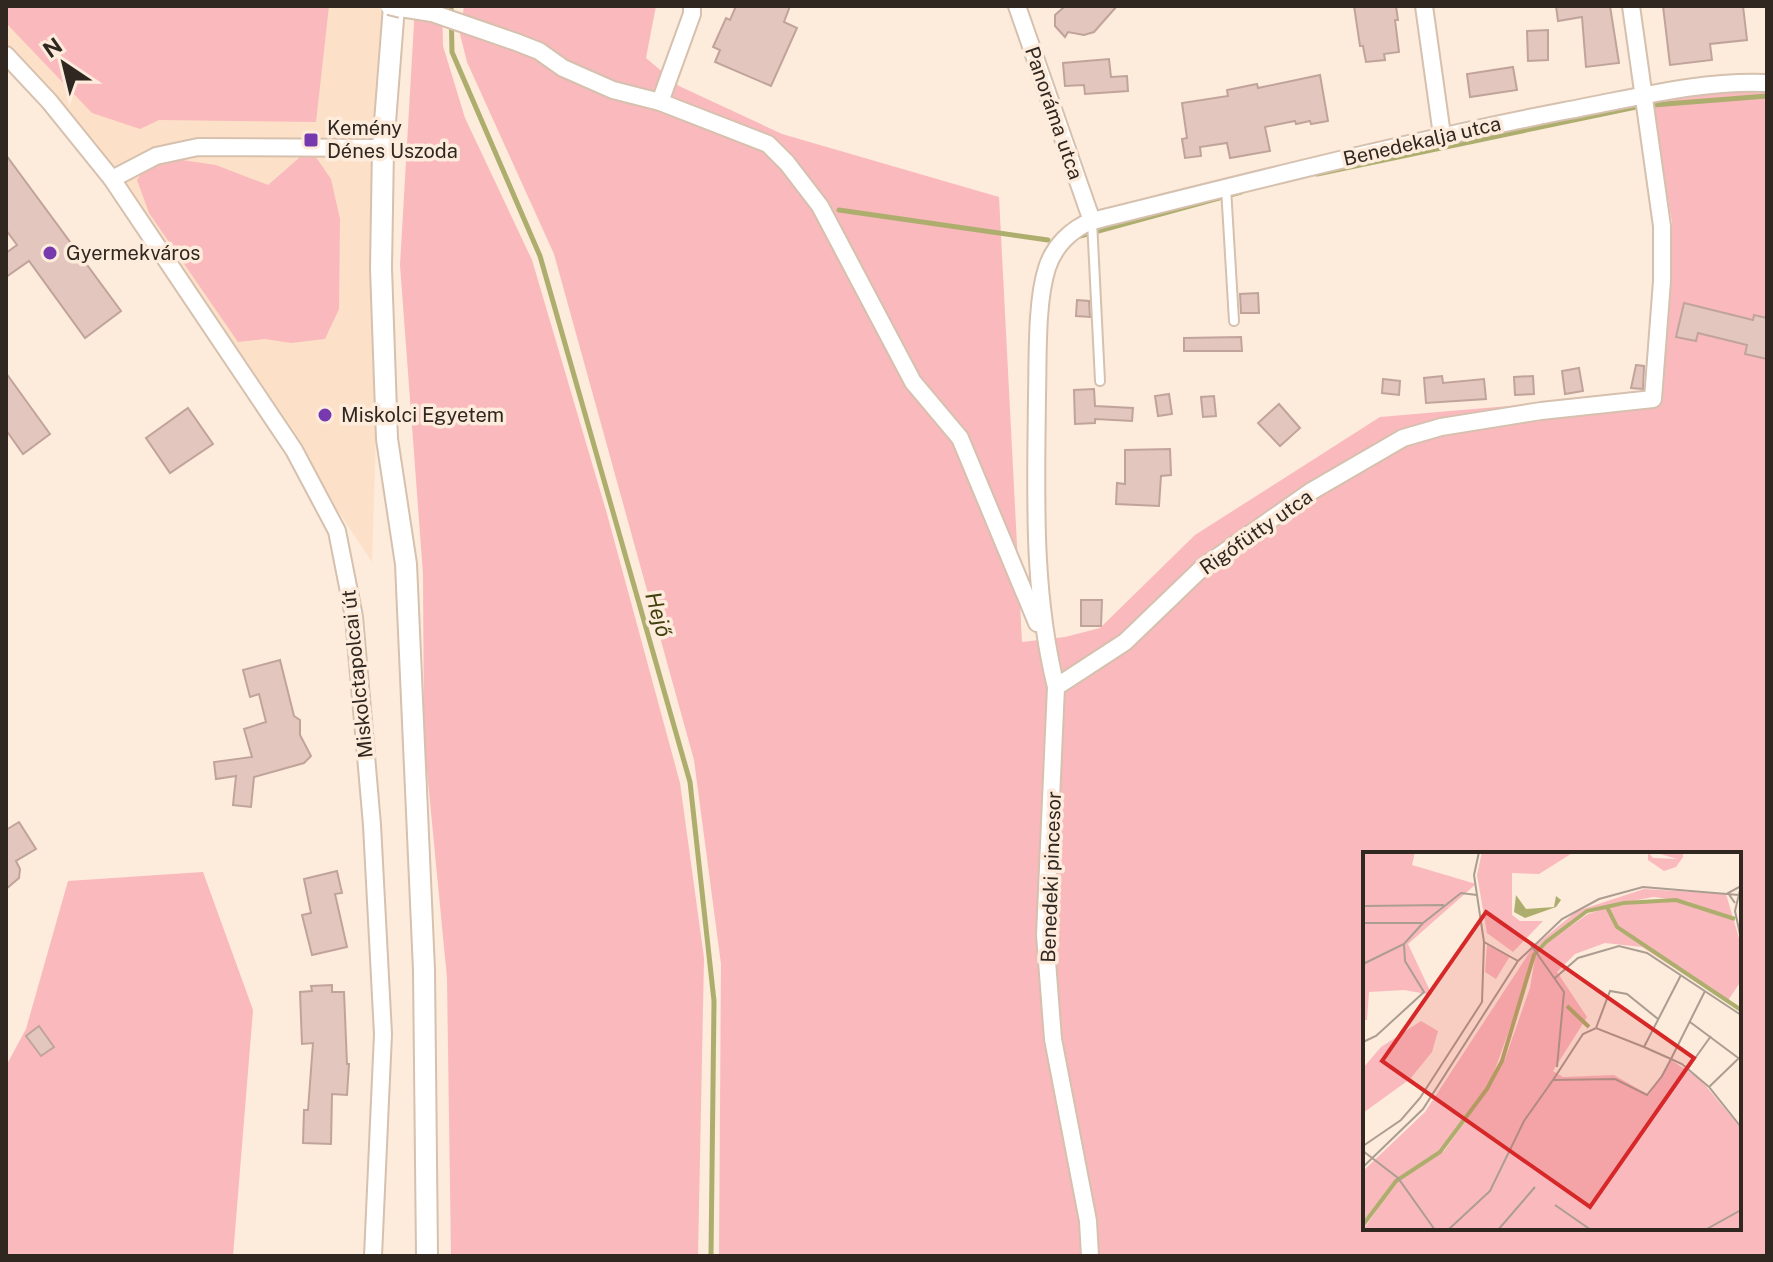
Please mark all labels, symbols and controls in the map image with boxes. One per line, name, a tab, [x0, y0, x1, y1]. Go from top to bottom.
north arrow	[24, 24, 104, 104]
text: N	[38, 32, 67, 63]
street label: Panoráma utca	[1020, 43, 1088, 183]
street label: Benedekalja utca	[1341, 111, 1503, 171]
place label: Kemény Dénes Uszoda	[327, 116, 458, 163]
marker: Kemény Dénes Uszoda	[302, 131, 320, 149]
place label: Gyermekváros	[66, 241, 200, 265]
marker: Gyermekváros	[41, 244, 59, 262]
place label: Miskolci Egyetem	[341, 403, 504, 427]
marker: Miskolci Egyetem	[316, 406, 334, 424]
street label: Rigófütty utca	[1195, 484, 1317, 580]
street label: Miskolctapolcai út	[336, 589, 378, 759]
water label: Hejő	[640, 589, 678, 640]
street label: Benedeki pincesor	[1036, 791, 1066, 963]
inset map	[1363, 852, 1741, 1230]

